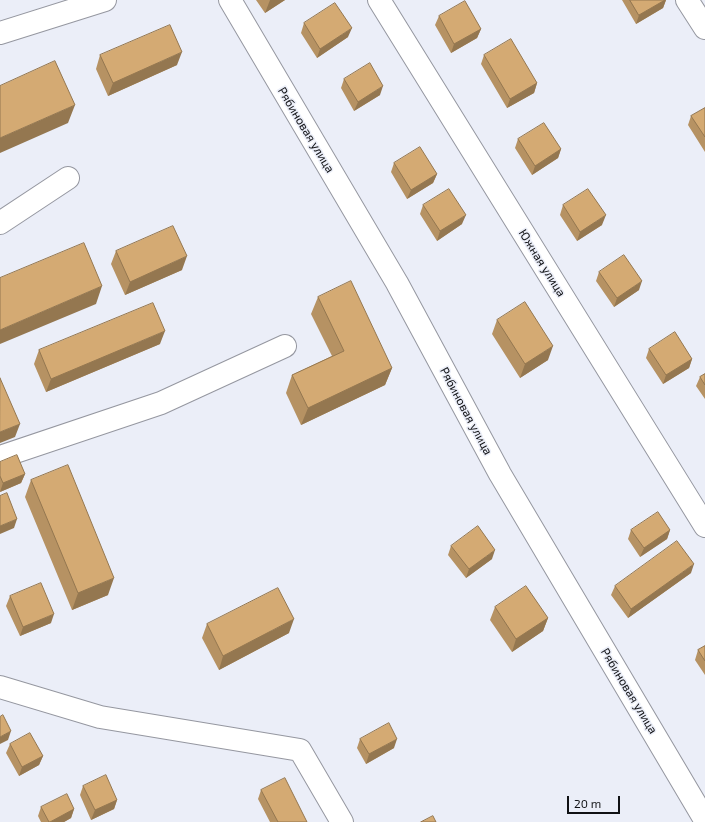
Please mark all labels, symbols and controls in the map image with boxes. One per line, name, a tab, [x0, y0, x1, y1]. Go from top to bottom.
street label: Рябиновая улица	[275, 85, 337, 175]
street label: Южная улица	[516, 227, 568, 299]
street label: Рябиновая улица	[437, 365, 495, 457]
street label: Рябиновая улица	[598, 646, 660, 736]
scale bar	[569, 788, 622, 814]
text: 20 m	[574, 796, 601, 810]

